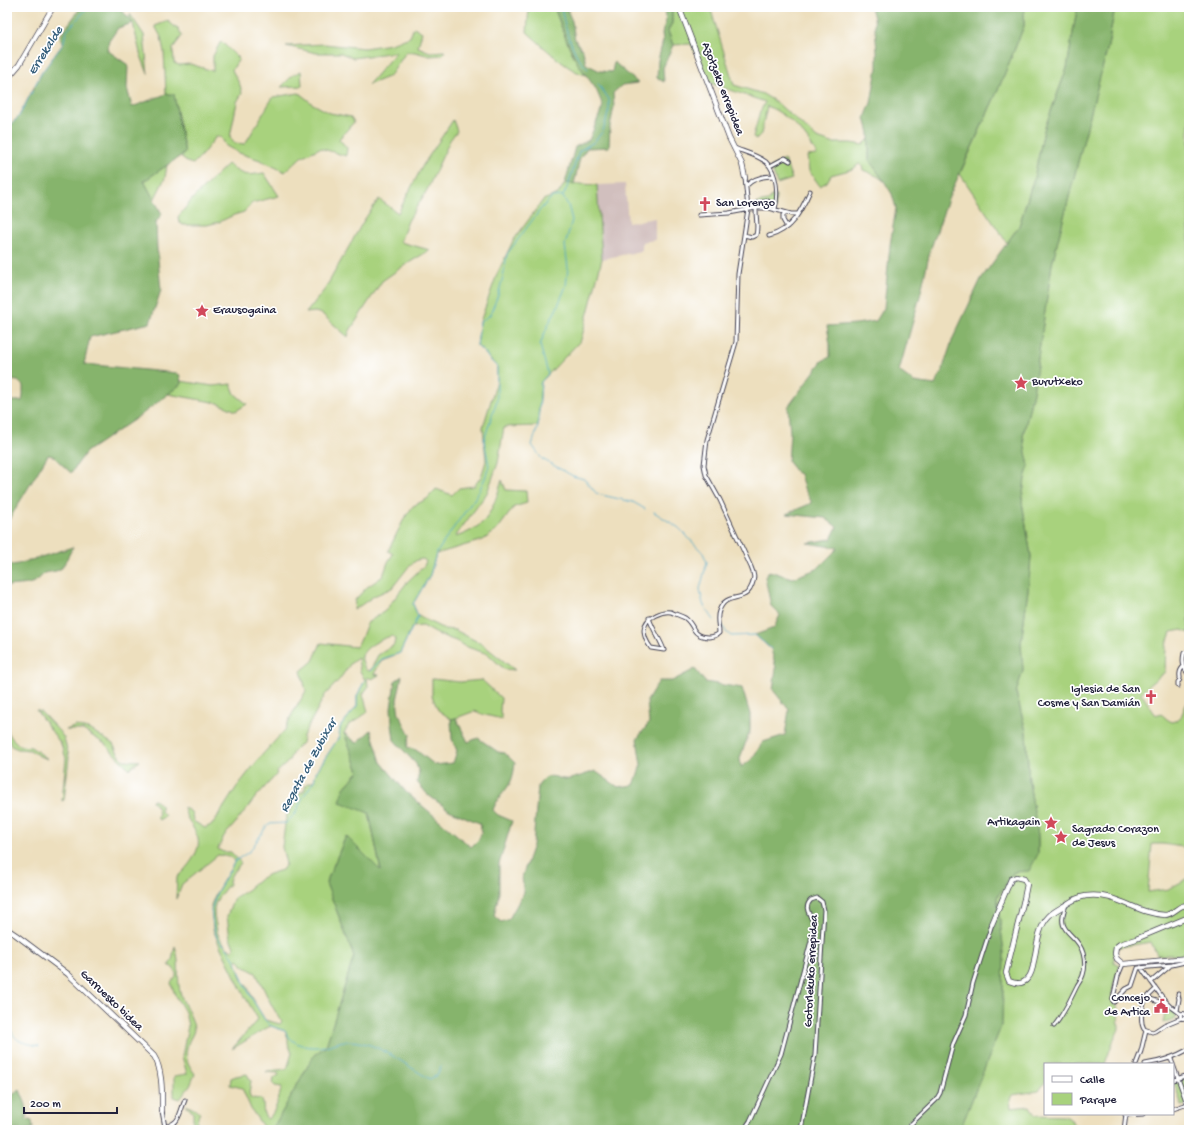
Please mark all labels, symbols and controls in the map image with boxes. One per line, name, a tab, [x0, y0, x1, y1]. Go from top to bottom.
water label: Errekalde	[25, 23, 67, 78]
street label: Azotzeko errepidea	[698, 40, 746, 138]
church icon: San Lorenzo	[697, 196, 713, 212]
place label: San Lorenzo	[716, 197, 775, 211]
place icon: Erausogaina	[194, 303, 210, 319]
place label: Erausogaina	[213, 304, 276, 318]
place icon: Burutxeko	[1013, 375, 1029, 391]
place label: Burutxeko	[1031, 376, 1083, 390]
place label: Iglesia de San Cosme y San Damián	[1038, 683, 1140, 711]
church icon: Iglesia de San Cosme y San Damián	[1143, 689, 1159, 705]
water label: Regata de Zubixar	[277, 715, 342, 815]
place icon: Artikagain	[1043, 815, 1059, 831]
place label: Artikagain	[987, 816, 1040, 830]
place label: Sagrado Corazon de Jesus	[1072, 823, 1159, 851]
place icon: Sagrado Corazon de Jesus	[1053, 829, 1069, 845]
street label: Gotorlekuko errepidea	[802, 914, 822, 1028]
street label: Garruesko bidea	[77, 967, 146, 1035]
place label: Concejo de Artica	[1104, 992, 1150, 1020]
public building icon: Concejo de Artica	[1153, 998, 1169, 1014]
legend	[1044, 1063, 1174, 1115]
text: Calle	[1080, 1074, 1105, 1088]
scale bar	[24, 1089, 117, 1115]
text: Parque	[1079, 1094, 1117, 1108]
text: 200 m	[30, 1098, 61, 1112]

